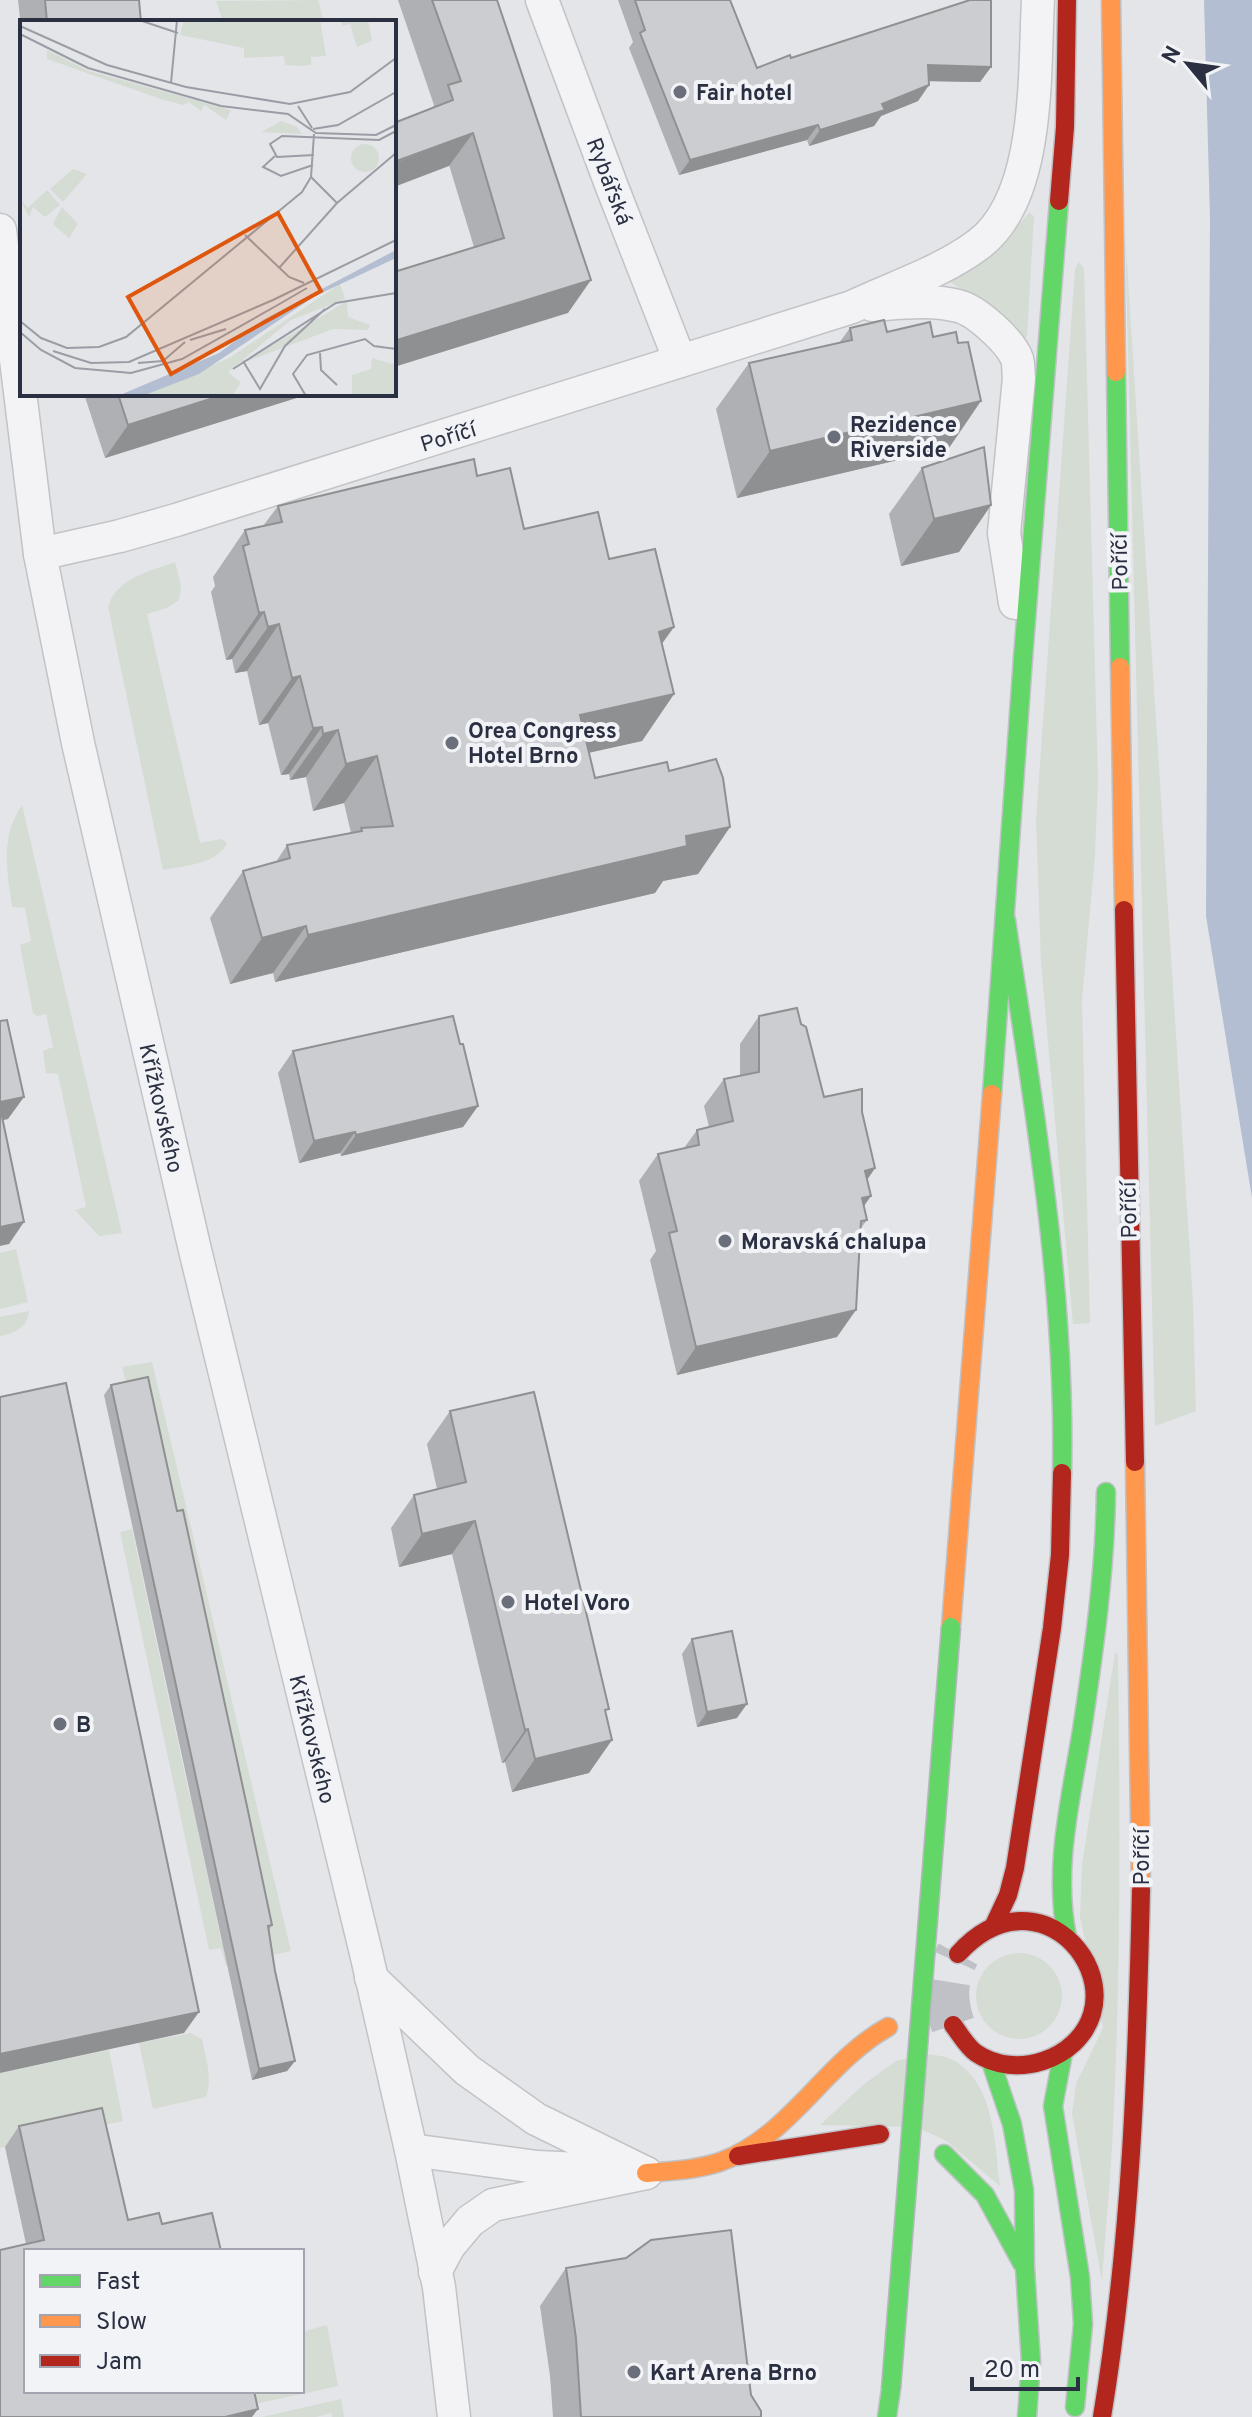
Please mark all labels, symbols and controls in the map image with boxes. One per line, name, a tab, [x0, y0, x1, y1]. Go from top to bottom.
inset map	[20, 20, 396, 396]
north arrow	[1148, 24, 1228, 104]
text: N	[1157, 42, 1188, 69]
place label: Fair hotel	[696, 81, 792, 108]
marker: Fair hotel	[671, 83, 689, 101]
street label: Rybářská	[579, 134, 637, 229]
place label: Rezidence Riverside	[850, 413, 957, 465]
street label: Poříčí	[417, 416, 482, 460]
marker: Rezidence Riverside	[825, 428, 843, 446]
street label: Poříčí	[1107, 531, 1135, 591]
place label: Orea Congress Hotel Brno	[468, 719, 617, 771]
marker: Orea Congress Hotel Brno	[443, 734, 461, 752]
street label: Křížkovského	[132, 1041, 188, 1176]
street label: Poříčí	[1116, 1179, 1144, 1239]
place label: Moravská chalupa	[741, 1230, 927, 1257]
marker: Moravská chalupa	[716, 1232, 734, 1250]
place label: Hotel Voro	[524, 1591, 630, 1618]
marker: Hotel Voro	[499, 1593, 517, 1611]
street label: Křížkovského	[282, 1672, 340, 1807]
place label: B	[76, 1713, 91, 1740]
marker: B	[51, 1715, 69, 1733]
street label: Poříčí	[1130, 1826, 1157, 1886]
legend	[24, 2249, 304, 2393]
text: Fast	[96, 2268, 140, 2298]
text: Slow	[96, 2308, 147, 2338]
scale bar	[972, 2341, 1078, 2391]
text: Jam	[96, 2348, 142, 2378]
text: 20 m	[984, 2356, 1040, 2386]
place label: Kart Arena Brno	[650, 2361, 817, 2388]
marker: Kart Arena Brno	[625, 2363, 643, 2381]

